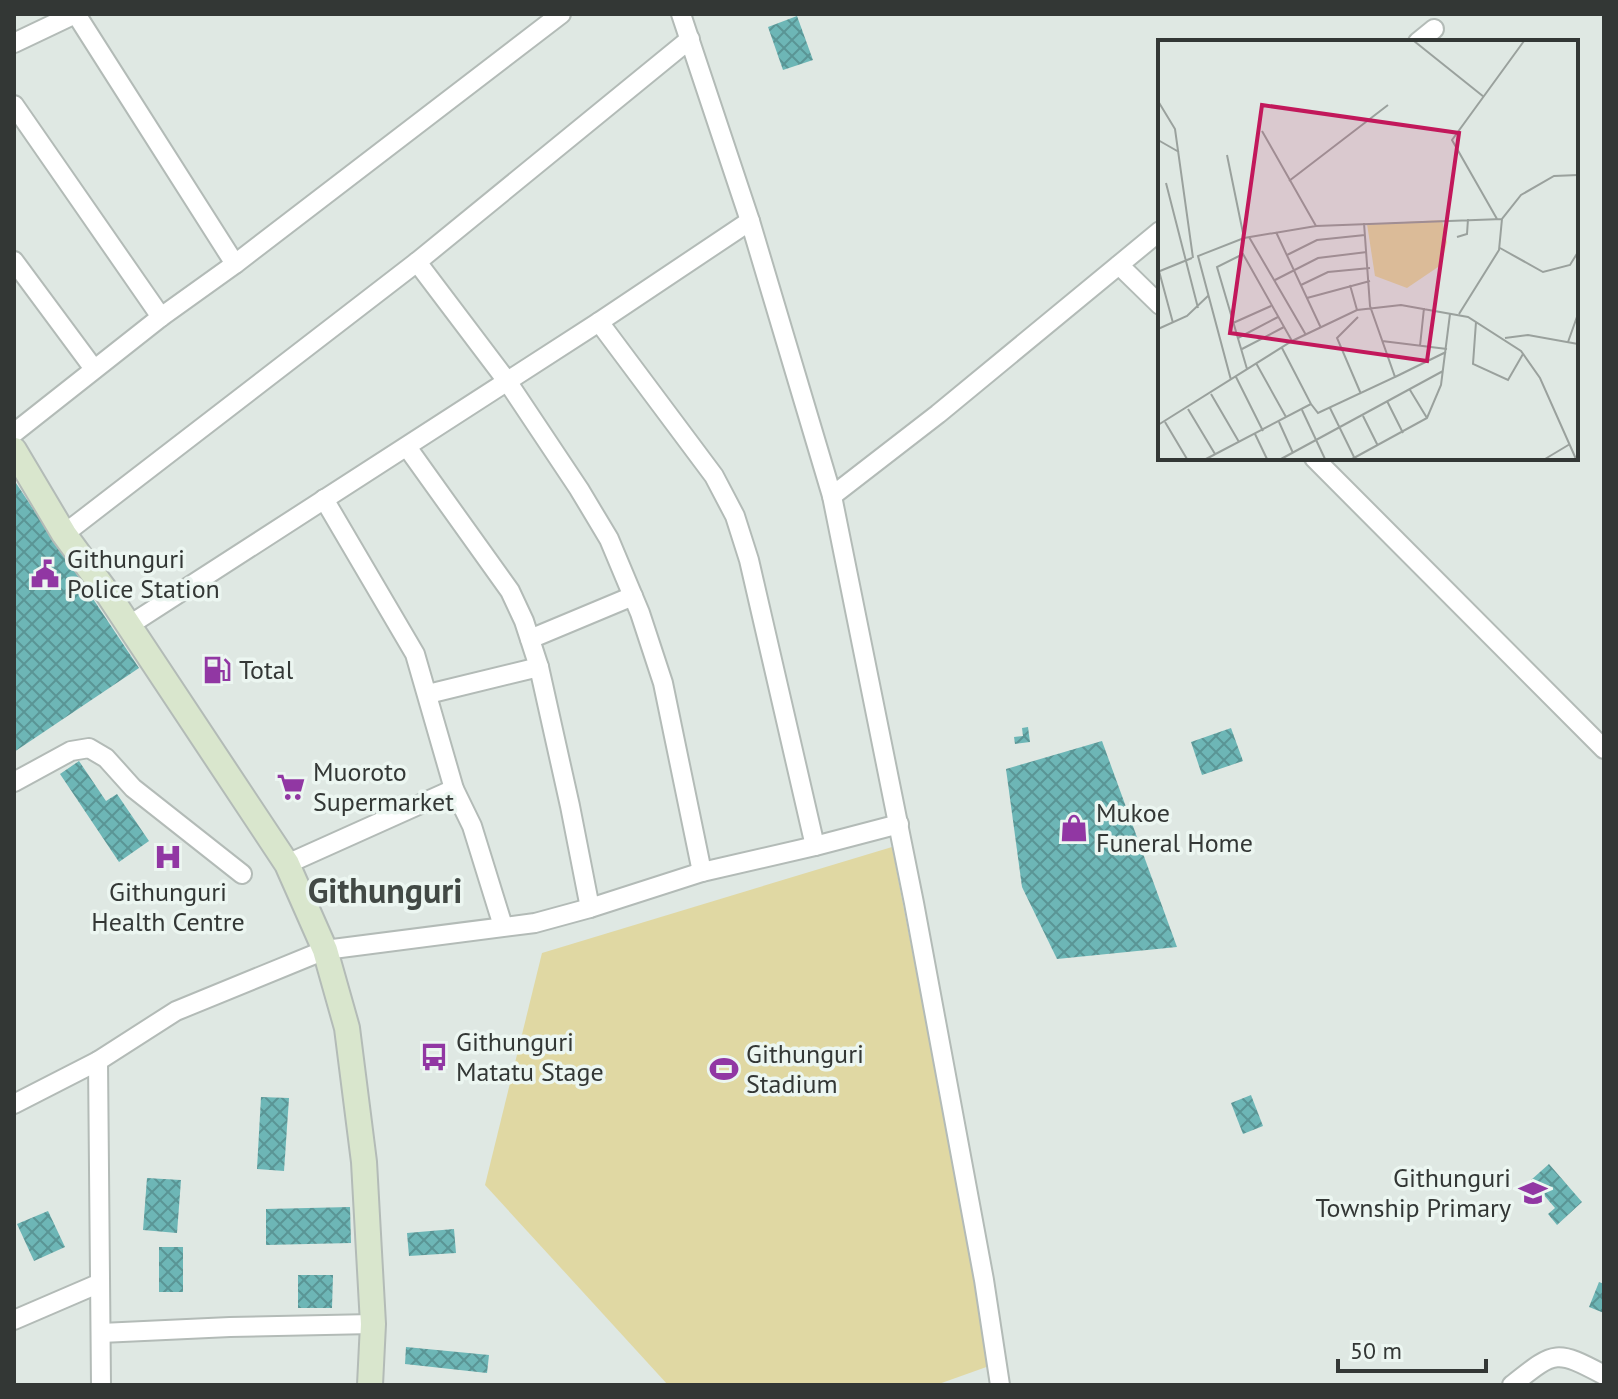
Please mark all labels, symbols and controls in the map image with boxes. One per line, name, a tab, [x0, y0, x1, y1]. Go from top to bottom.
inset map	[1158, 40, 1578, 460]
place label: Githunguri Police Station	[67, 542, 220, 605]
public building icon: Githunguri Police Station	[30, 559, 60, 589]
place label: Total	[239, 653, 294, 686]
fuel station icon: Total	[202, 655, 232, 685]
place label: Muoroto Supermarket	[313, 755, 454, 818]
supermarket icon: Muoroto Supermarket	[276, 772, 306, 802]
place label: Mukoe Funeral Home	[1096, 796, 1253, 859]
shop icon: Mukoe Funeral Home	[1059, 813, 1089, 843]
hospital icon: Githunguri Health Centre	[153, 842, 183, 872]
district label: Githunguri	[308, 868, 462, 912]
place label: Githunguri Health Centre	[91, 875, 245, 938]
place label: Githunguri Matatu Stage	[456, 1025, 604, 1088]
place label: Githunguri Stadium	[746, 1037, 864, 1100]
bus stop icon: Githunguri Matatu Stage	[419, 1042, 449, 1072]
sports icon: Githunguri Stadium	[709, 1054, 739, 1084]
place label: Githunguri Township Primary	[1315, 1161, 1511, 1224]
school or university icon: Githunguri Township Primary	[1518, 1178, 1548, 1208]
scale bar	[1338, 1323, 1486, 1373]
text: 50 m	[1350, 1335, 1402, 1366]

